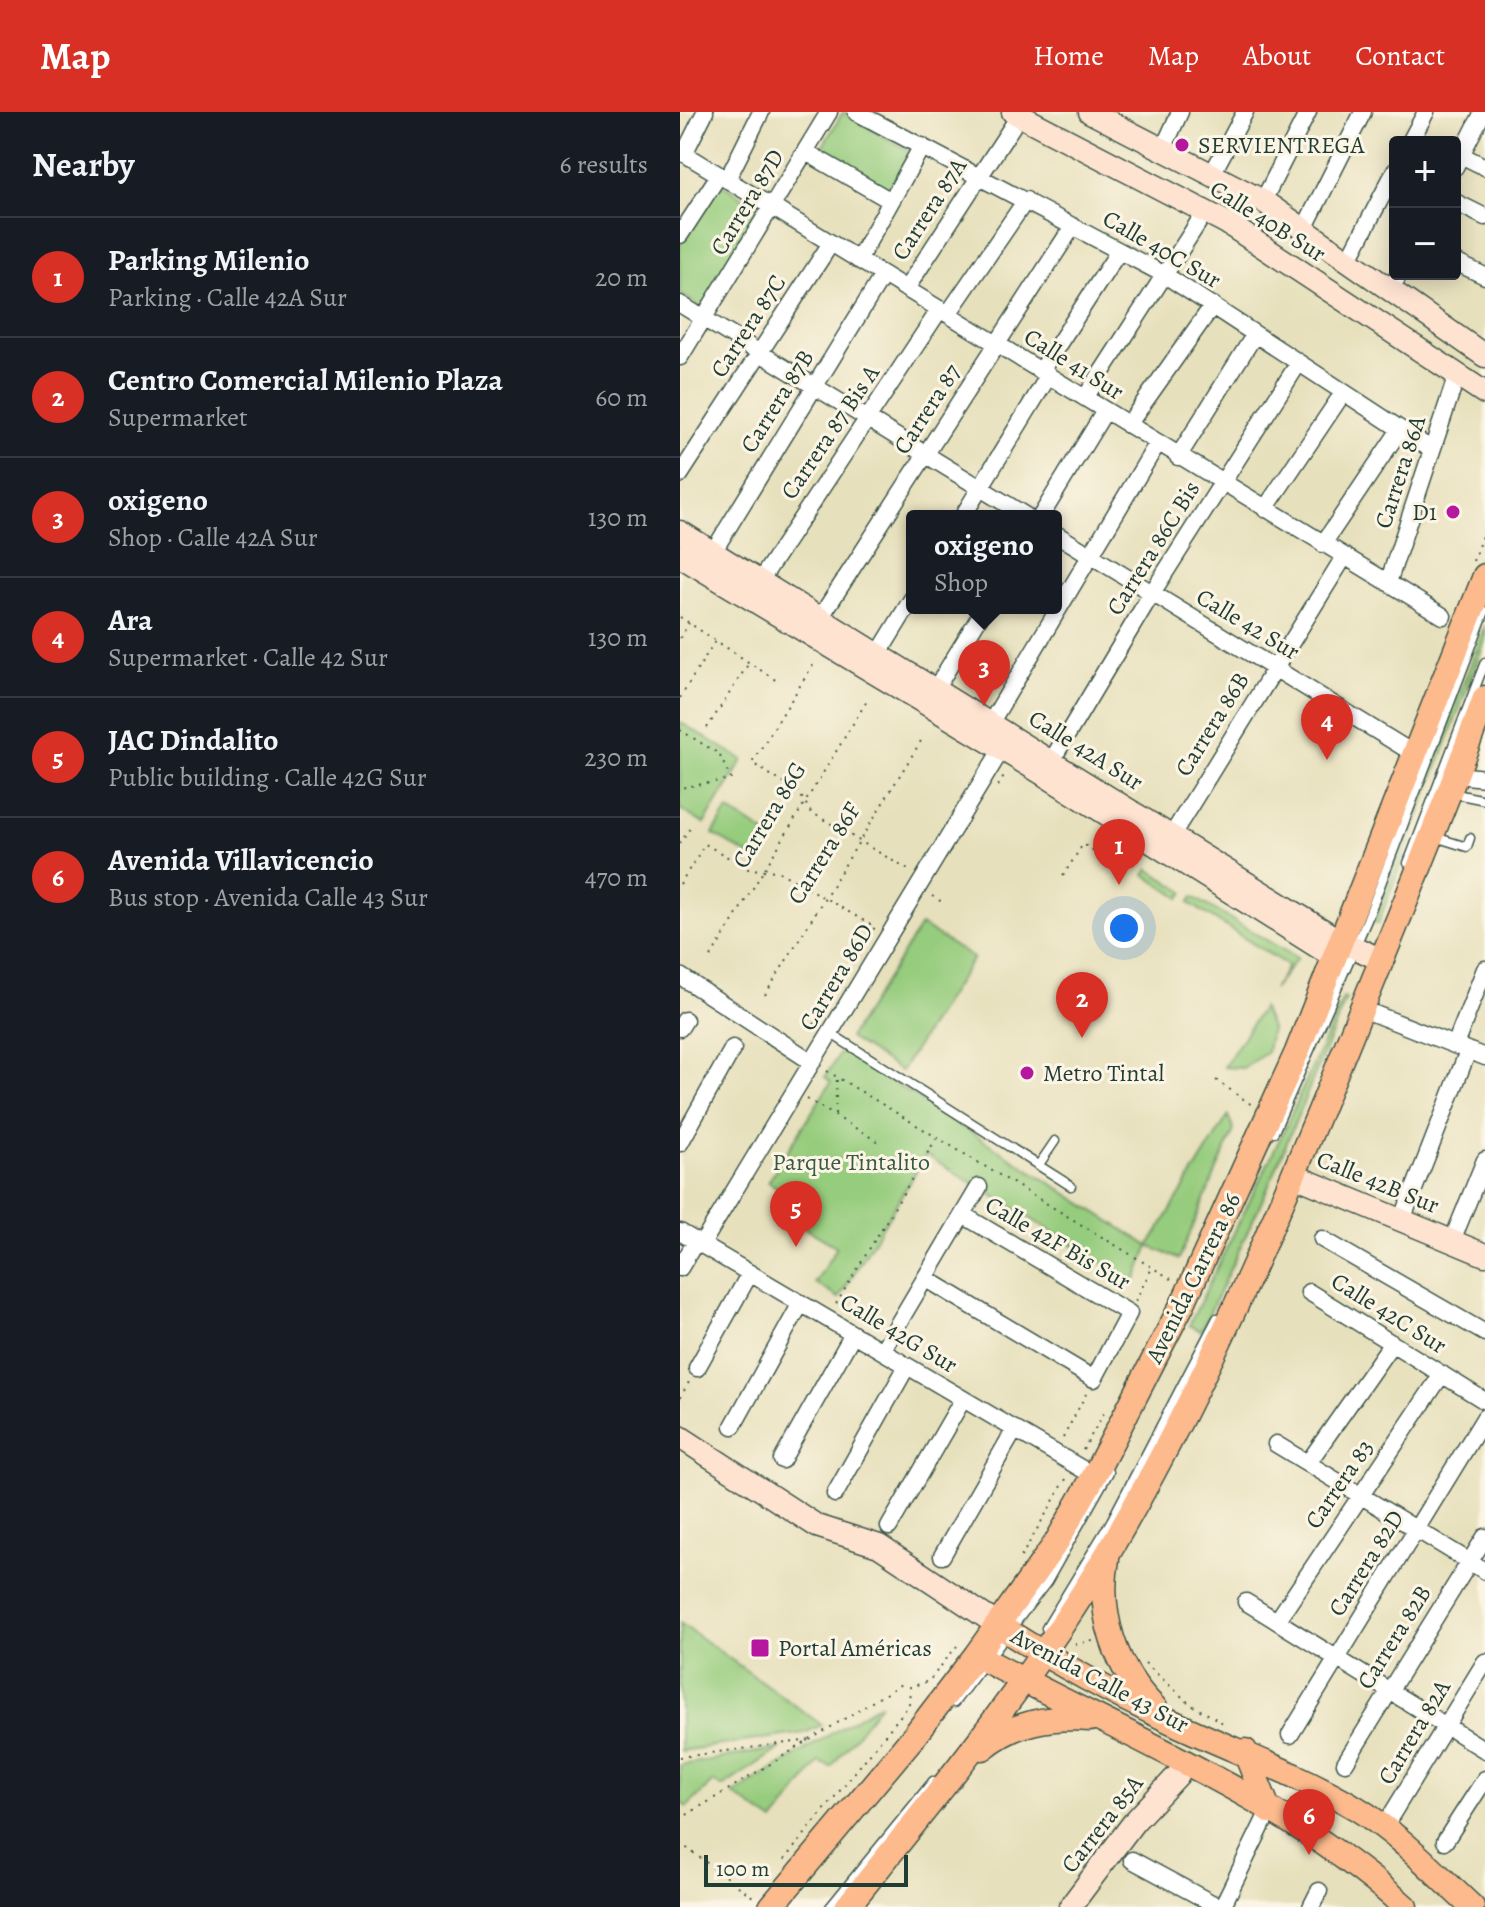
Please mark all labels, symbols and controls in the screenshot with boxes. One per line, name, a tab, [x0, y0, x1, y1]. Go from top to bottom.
text: Map	[40, 30, 110, 82]
text: Home	[1033, 37, 1104, 75]
text: Map	[1148, 37, 1199, 75]
text: About	[1243, 37, 1311, 75]
text: Contact	[1355, 37, 1445, 75]
place label: SERVIENTREGA	[1198, 129, 1366, 161]
marker: SERVIENTREGA	[1173, 136, 1191, 154]
map controls	[1389, 136, 1461, 280]
button: +	[1389, 136, 1461, 208]
text: Nearby	[32, 141, 135, 188]
street label: Carrera 87D	[703, 143, 791, 261]
text: 6 results	[560, 147, 648, 182]
street label: Carrera 87A	[884, 151, 974, 266]
street label: Calle 40B Sur	[1204, 173, 1332, 269]
street label: Calle 40C Sur	[1097, 202, 1227, 296]
button: −	[1389, 208, 1461, 280]
text: Parking Milenio	[108, 240, 310, 280]
text: 1	[53, 260, 63, 295]
text: 20 m	[595, 260, 648, 295]
street label: Carrera 87C	[703, 268, 793, 384]
text: Parking · Calle 42A Sur	[108, 280, 347, 315]
street label: Calle 41 Sur	[1018, 321, 1130, 407]
street label: Carrera 87B	[733, 343, 821, 459]
street label: Carrera 87	[886, 357, 969, 460]
street label: Carrera 87 Bis A	[773, 358, 887, 506]
text: Centro Comercial Milenio Plaza	[108, 360, 503, 400]
text: 2	[52, 380, 64, 415]
text: 60 m	[595, 380, 648, 415]
text: Supermarket	[108, 400, 248, 435]
street label: Carrera 86A	[1367, 411, 1434, 532]
street label: Carrera 86C Bis	[1099, 475, 1207, 621]
text: oxigeno	[108, 480, 208, 520]
place label: D1	[1412, 496, 1437, 528]
text: 3	[52, 500, 64, 535]
text: 130 m	[588, 500, 648, 535]
marker: D1	[1444, 503, 1462, 521]
popup	[906, 510, 1062, 614]
text: Shop · Calle 42A Sur	[108, 520, 318, 555]
text: oxigeno	[934, 525, 1034, 565]
text: Shop	[934, 565, 988, 600]
street label: Calle 42 Sur	[1190, 581, 1306, 667]
text: Ara	[108, 600, 153, 640]
text: 4	[52, 620, 64, 655]
text: 130 m	[588, 620, 648, 655]
text: Supermarket · Calle 42 Sur	[108, 640, 388, 675]
pin: 3	[958, 640, 1010, 706]
street label: Carrera 86B	[1167, 666, 1257, 782]
pin: 4	[1301, 694, 1353, 760]
street label: Calle 42A Sur	[1023, 702, 1149, 798]
text: JAC Dindalito	[108, 720, 279, 760]
text: 5	[52, 740, 64, 775]
text: 230 m	[584, 740, 648, 775]
street label: Carrera 86G	[725, 756, 813, 874]
text: Public building · Calle 42G Sur	[108, 760, 427, 795]
street label: Carrera 86F	[780, 796, 868, 910]
pin: 1	[1093, 819, 1145, 885]
text: Avenida Villavicencio	[108, 840, 374, 880]
text: 6	[52, 860, 64, 895]
text: 470 m	[585, 860, 648, 895]
text: Bus stop · Avenida Calle 43 Sur	[108, 880, 428, 915]
your location	[1104, 908, 1144, 948]
street label: Carrera 86D	[791, 918, 881, 1036]
pin: 2	[1056, 972, 1108, 1038]
place label: Metro Tintal	[1043, 1057, 1165, 1089]
marker: Metro Tintal	[1018, 1064, 1036, 1082]
street label: Calle 42B Sur	[1312, 1143, 1444, 1221]
park label: Parque Tintalito	[772, 1146, 930, 1178]
pin: 5	[770, 1181, 822, 1247]
street label: Avenida Carrera 86	[1137, 1187, 1248, 1370]
street label: Calle 42F Bis Sur	[979, 1188, 1137, 1298]
street label: Calle 42C Sur	[1325, 1265, 1453, 1361]
street label: Calle 42G Sur	[834, 1285, 964, 1381]
street label: Carrera 83	[1297, 1433, 1381, 1535]
street label: Carrera 82D	[1321, 1504, 1411, 1622]
street label: Carrera 82B	[1349, 1579, 1439, 1695]
street label: Avenida Calle 43 Sur	[1005, 1619, 1195, 1740]
place label: Portal Américas	[778, 1632, 932, 1664]
marker: Portal Américas	[749, 1637, 771, 1659]
street label: Carrera 82A	[1370, 1673, 1458, 1790]
street label: Carrera 85A	[1054, 1768, 1151, 1880]
pin: 6	[1283, 1789, 1335, 1855]
scale bar	[704, 1851, 908, 1887]
text: 100 m	[716, 1854, 770, 1884]

